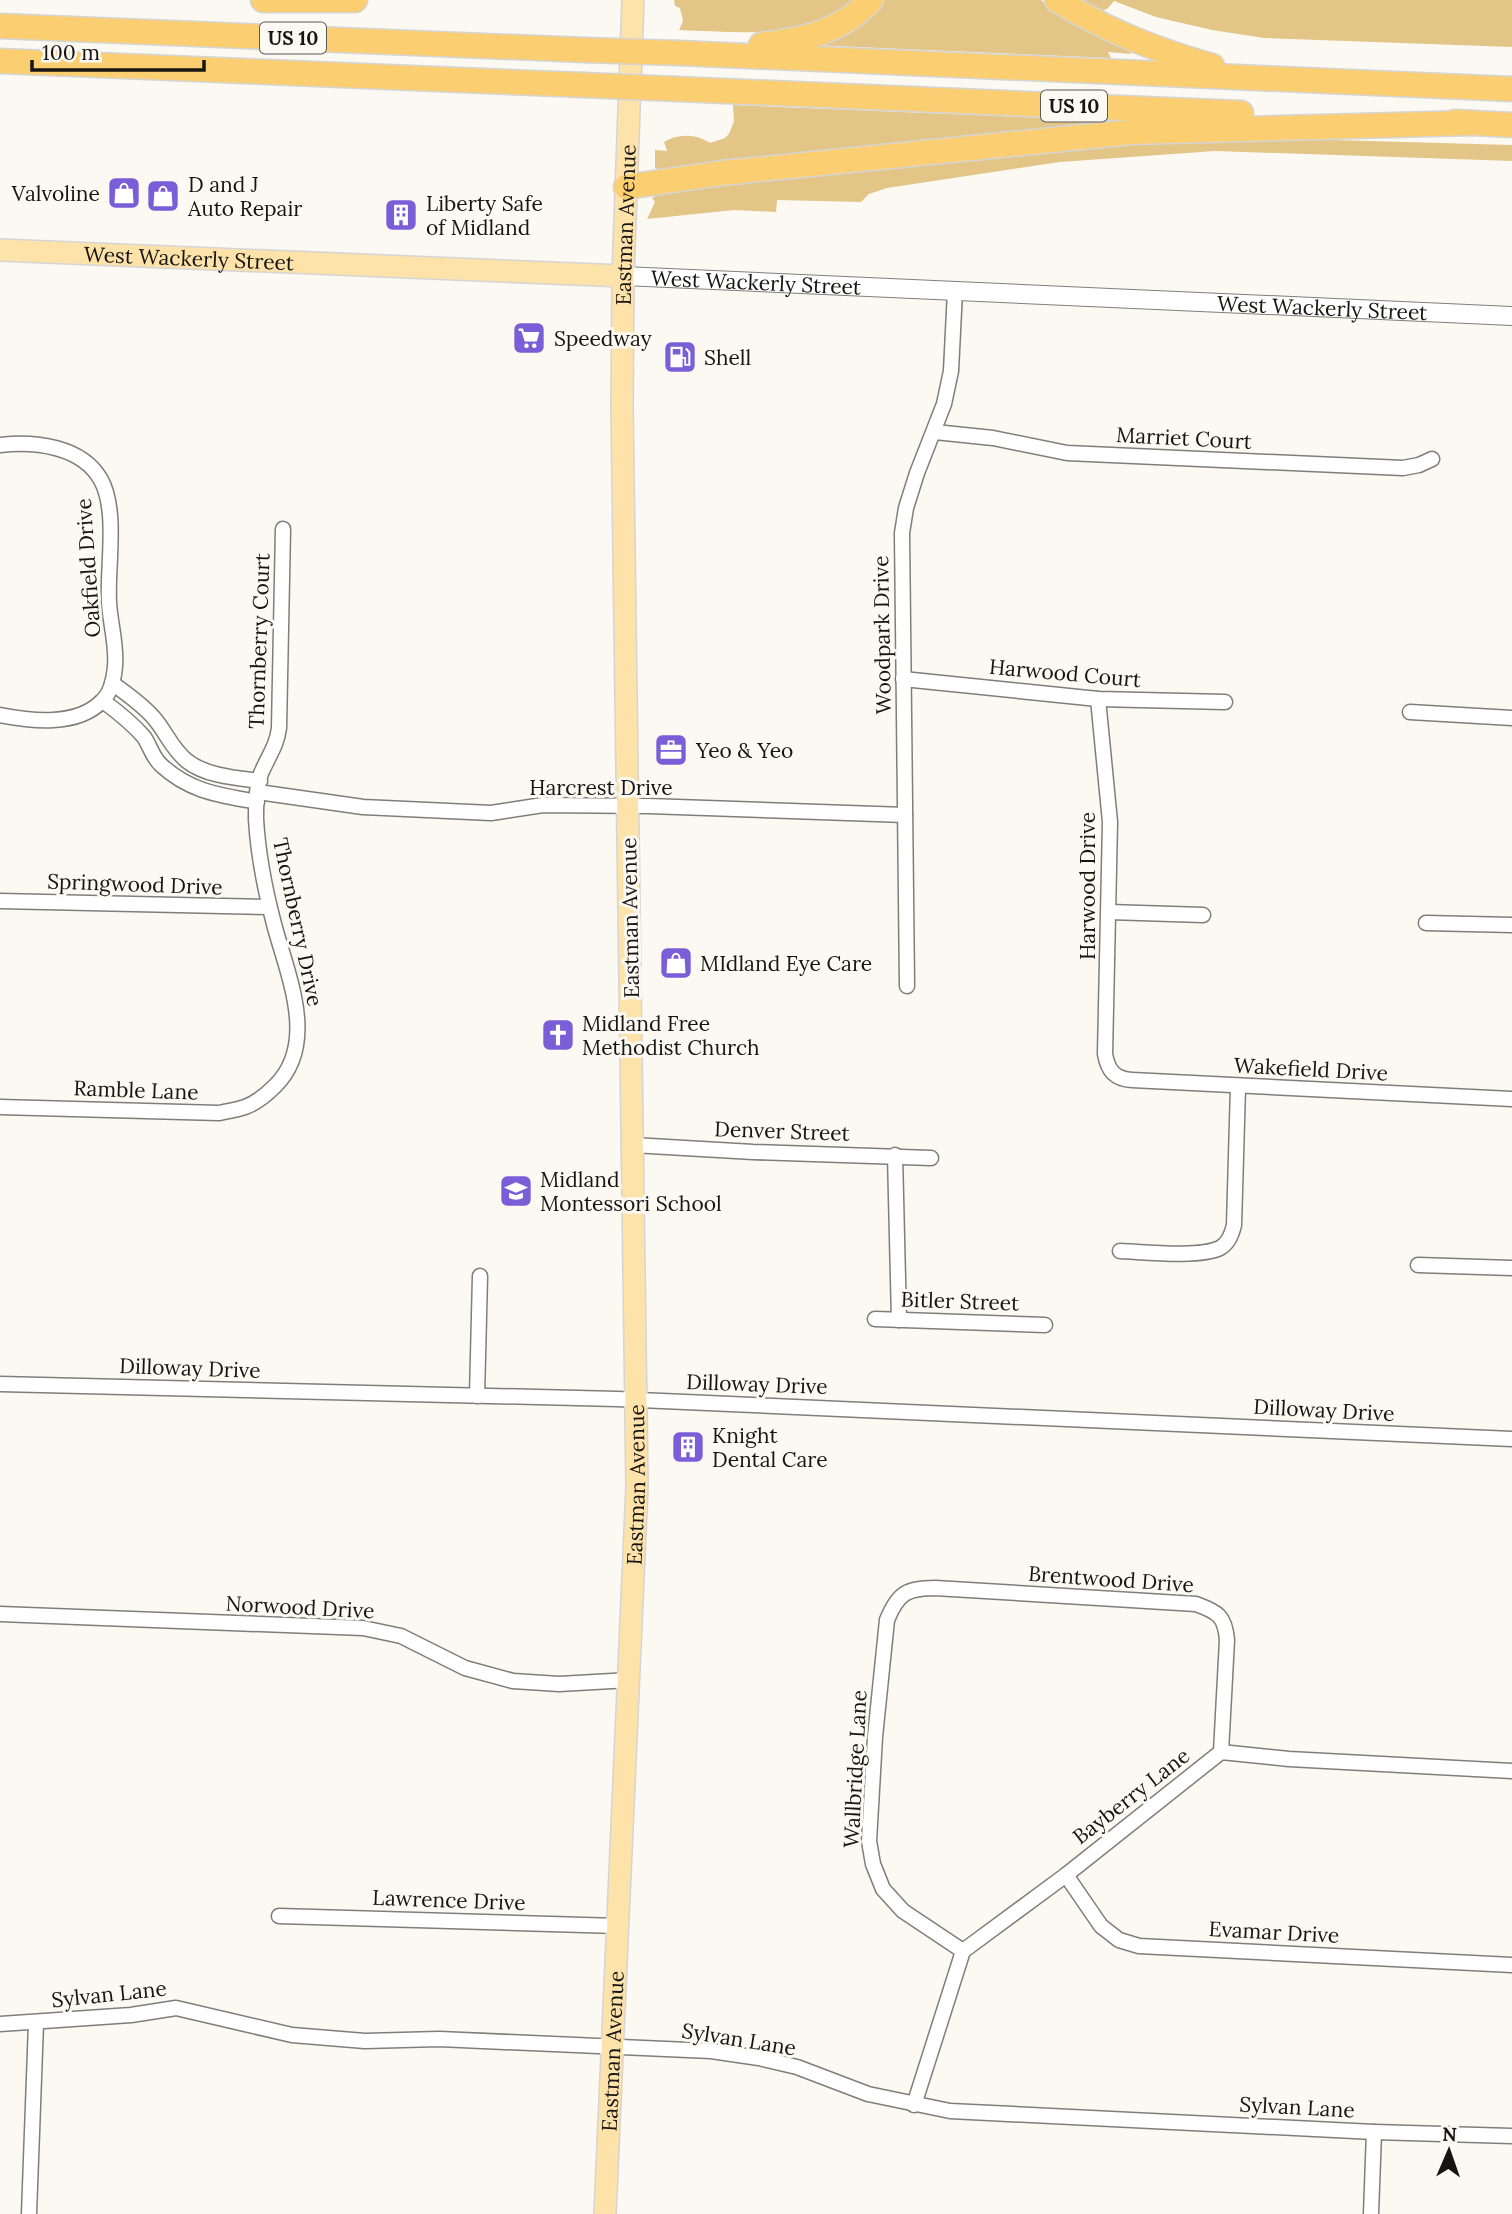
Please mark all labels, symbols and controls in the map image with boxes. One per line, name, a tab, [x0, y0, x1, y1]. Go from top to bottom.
road number: US 10	[260, 22, 326, 54]
scale bar	[32, 28, 203, 72]
text: 100 m	[42, 39, 100, 66]
road number: US 10	[1041, 90, 1107, 122]
street label: Eastman Avenue	[609, 144, 641, 305]
place label: D and J Auto Repair	[187, 171, 302, 222]
shop icon: Valvoline	[105, 174, 143, 212]
shop icon: D and J Auto Repair	[144, 177, 182, 215]
place label: Valvoline	[11, 180, 100, 207]
place label: Liberty Safe of Midland	[426, 190, 543, 241]
building icon: Liberty Safe of Midland	[382, 196, 420, 234]
street label: West Wackerly Street	[83, 240, 295, 276]
street label: West Wackerly Street	[650, 264, 862, 300]
street label: West Wackerly Street	[1217, 289, 1429, 326]
supermarket icon: Speedway	[510, 319, 548, 357]
place label: Speedway	[554, 325, 652, 352]
fuel station icon: Shell	[661, 338, 699, 376]
place label: Shell	[704, 344, 751, 371]
street label: Marriet Court	[1115, 421, 1253, 455]
street label: Oakfield Drive	[70, 497, 106, 639]
street label: Thornberry Court	[242, 552, 276, 729]
street label: Woodpark Drive	[867, 555, 897, 715]
street label: Harwood Court	[988, 653, 1143, 693]
office icon: Yeo & Yeo	[652, 731, 690, 769]
place label: Yeo & Yeo	[695, 737, 793, 764]
street label: Harcrest Drive	[529, 774, 673, 801]
street label: Harwood Drive	[1074, 812, 1101, 960]
street label: Thornberry Drive	[267, 835, 329, 1009]
street label: Eastman Avenue	[615, 837, 645, 999]
street label: Springwood Drive	[47, 867, 223, 901]
shop icon: MIdland Eye Care	[657, 944, 695, 982]
place label: MIdland Eye Care	[700, 950, 872, 977]
place label: Midland Free Methodist Church	[582, 1010, 760, 1061]
church icon: Midland Free Methodist Church	[539, 1016, 577, 1054]
street label: Wakefield Drive	[1233, 1051, 1389, 1087]
street label: Ramble Lane	[73, 1074, 199, 1106]
street label: Denver Street	[714, 1115, 851, 1147]
place label: Midland Montessori School	[540, 1166, 722, 1217]
school or university icon: Midland Montessori School	[497, 1172, 535, 1210]
street label: Bitler Street	[900, 1285, 1021, 1317]
street label: Dilloway Drive	[119, 1352, 261, 1384]
street label: Dilloway Drive	[686, 1368, 828, 1400]
street label: Dilloway Drive	[1253, 1393, 1395, 1427]
street label: Eastman Avenue	[620, 1404, 651, 1566]
place label: Knight Dental Care	[712, 1422, 828, 1473]
building icon: Knight Dental Care	[669, 1428, 707, 1466]
street label: Brentwood Drive	[1027, 1560, 1195, 1598]
street label: Norwood Drive	[225, 1590, 375, 1624]
street label: Wallbridge Lane	[837, 1689, 873, 1849]
street label: Bayberry Lane	[1067, 1742, 1195, 1850]
street label: Lawrence Drive	[372, 1884, 526, 1916]
street label: Evamar Drive	[1208, 1915, 1340, 1949]
street label: Eastman Avenue	[595, 1970, 629, 2132]
street label: Sylvan Lane	[50, 1975, 168, 2013]
street label: Sylvan Lane	[680, 2017, 798, 2061]
street label: Sylvan Lane	[1239, 2090, 1355, 2124]
north arrow	[1414, 2116, 1484, 2186]
text: N	[1442, 2122, 1458, 2146]

